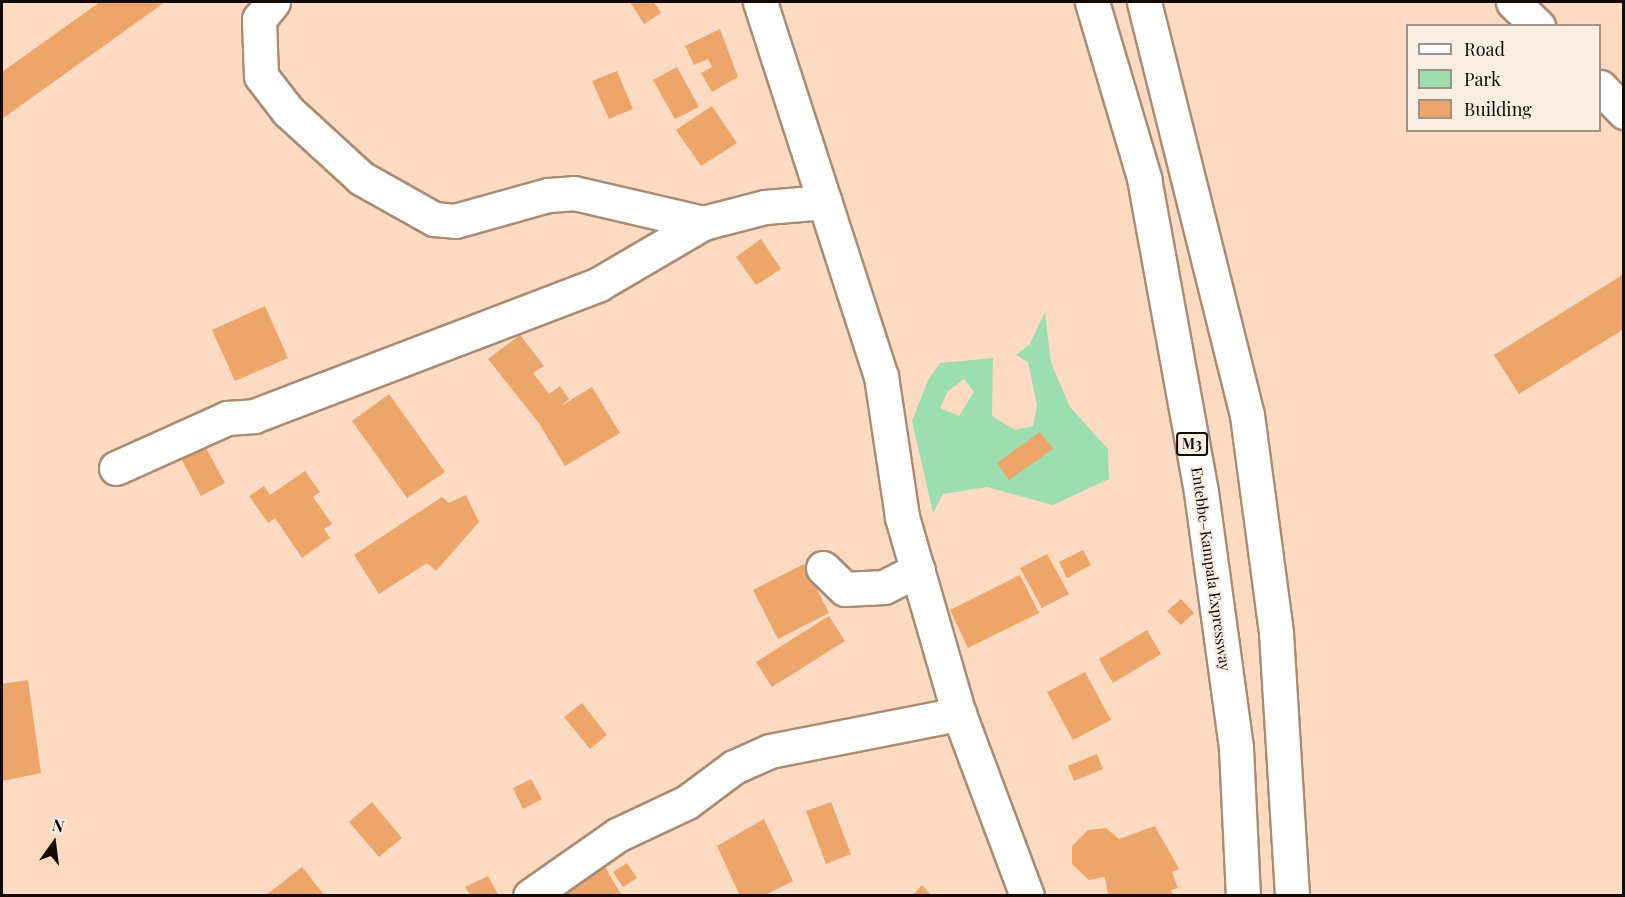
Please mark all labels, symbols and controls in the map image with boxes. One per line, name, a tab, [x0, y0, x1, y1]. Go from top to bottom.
legend	[1406, 24, 1601, 132]
text: Road	[1464, 37, 1505, 61]
text: Park	[1464, 67, 1501, 91]
text: Building	[1464, 97, 1532, 121]
road number: M3	[1176, 433, 1208, 455]
street label: Entebbe–Kampala Expressway	[1188, 466, 1234, 672]
north arrow	[24, 813, 84, 873]
text: N	[50, 813, 67, 837]

